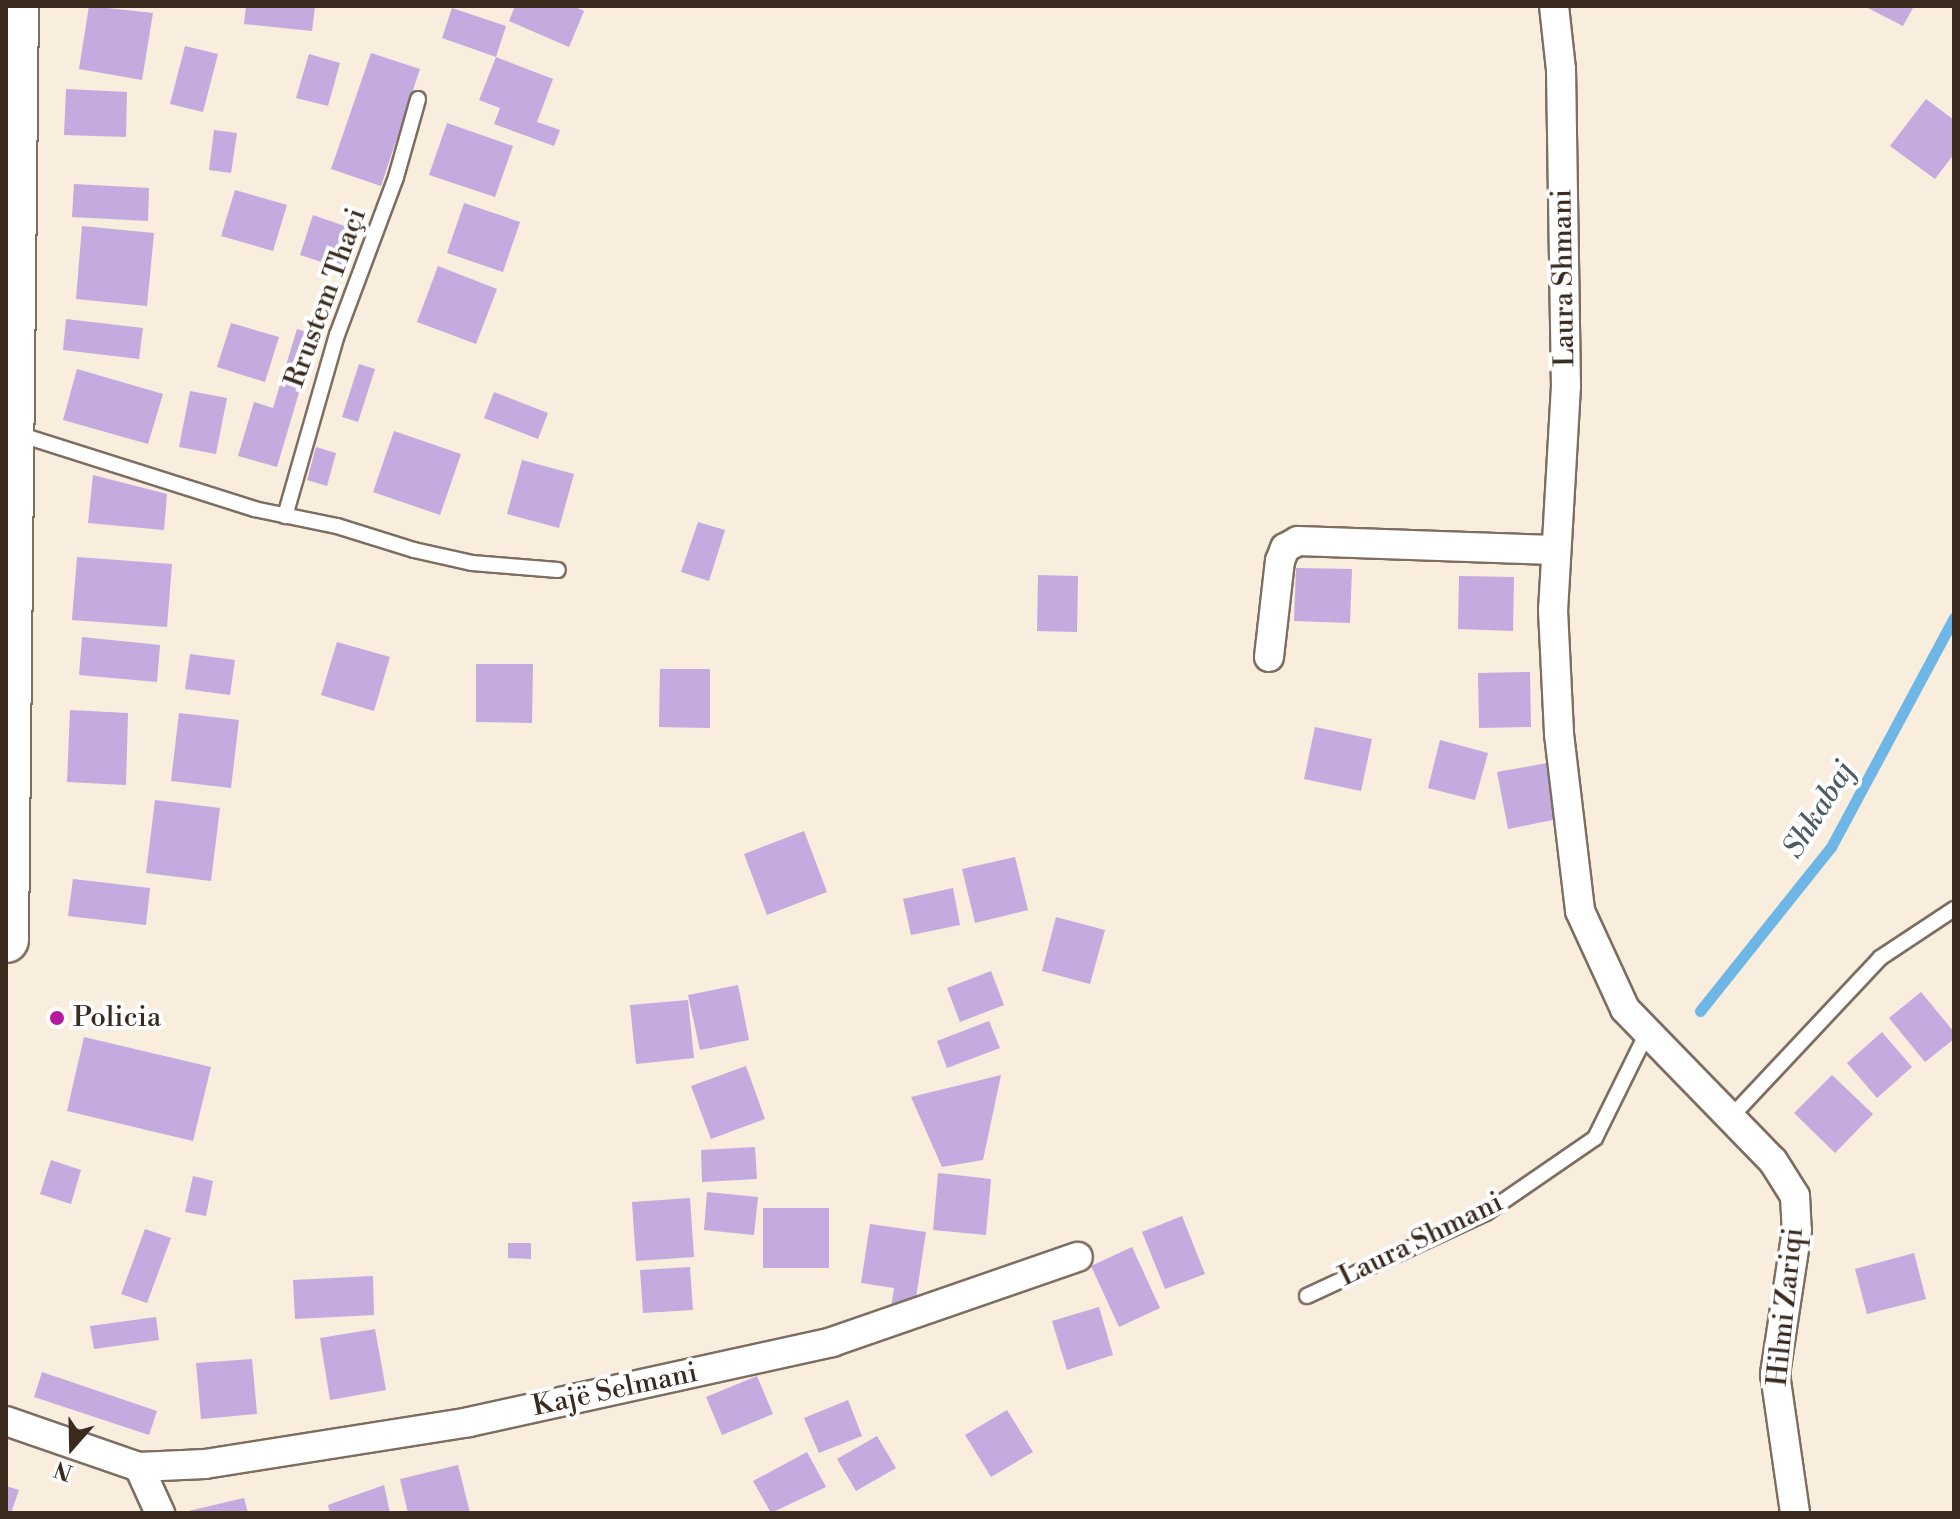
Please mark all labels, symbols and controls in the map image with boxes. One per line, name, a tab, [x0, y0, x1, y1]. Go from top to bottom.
street label: Laura Shmani	[1546, 189, 1582, 367]
street label: Rrustem Thaçi	[278, 204, 374, 392]
water label: Shkabaj	[1775, 755, 1863, 865]
place label: Policia	[73, 1001, 161, 1035]
marker: Policia	[48, 1009, 66, 1027]
street label: Laura Shmani	[1334, 1186, 1508, 1294]
street label: Hilmi Zariqi	[1761, 1226, 1811, 1388]
street label: Kajë Selmani	[529, 1356, 701, 1424]
north arrow	[32, 1407, 112, 1487]
text: N	[51, 1454, 76, 1486]

